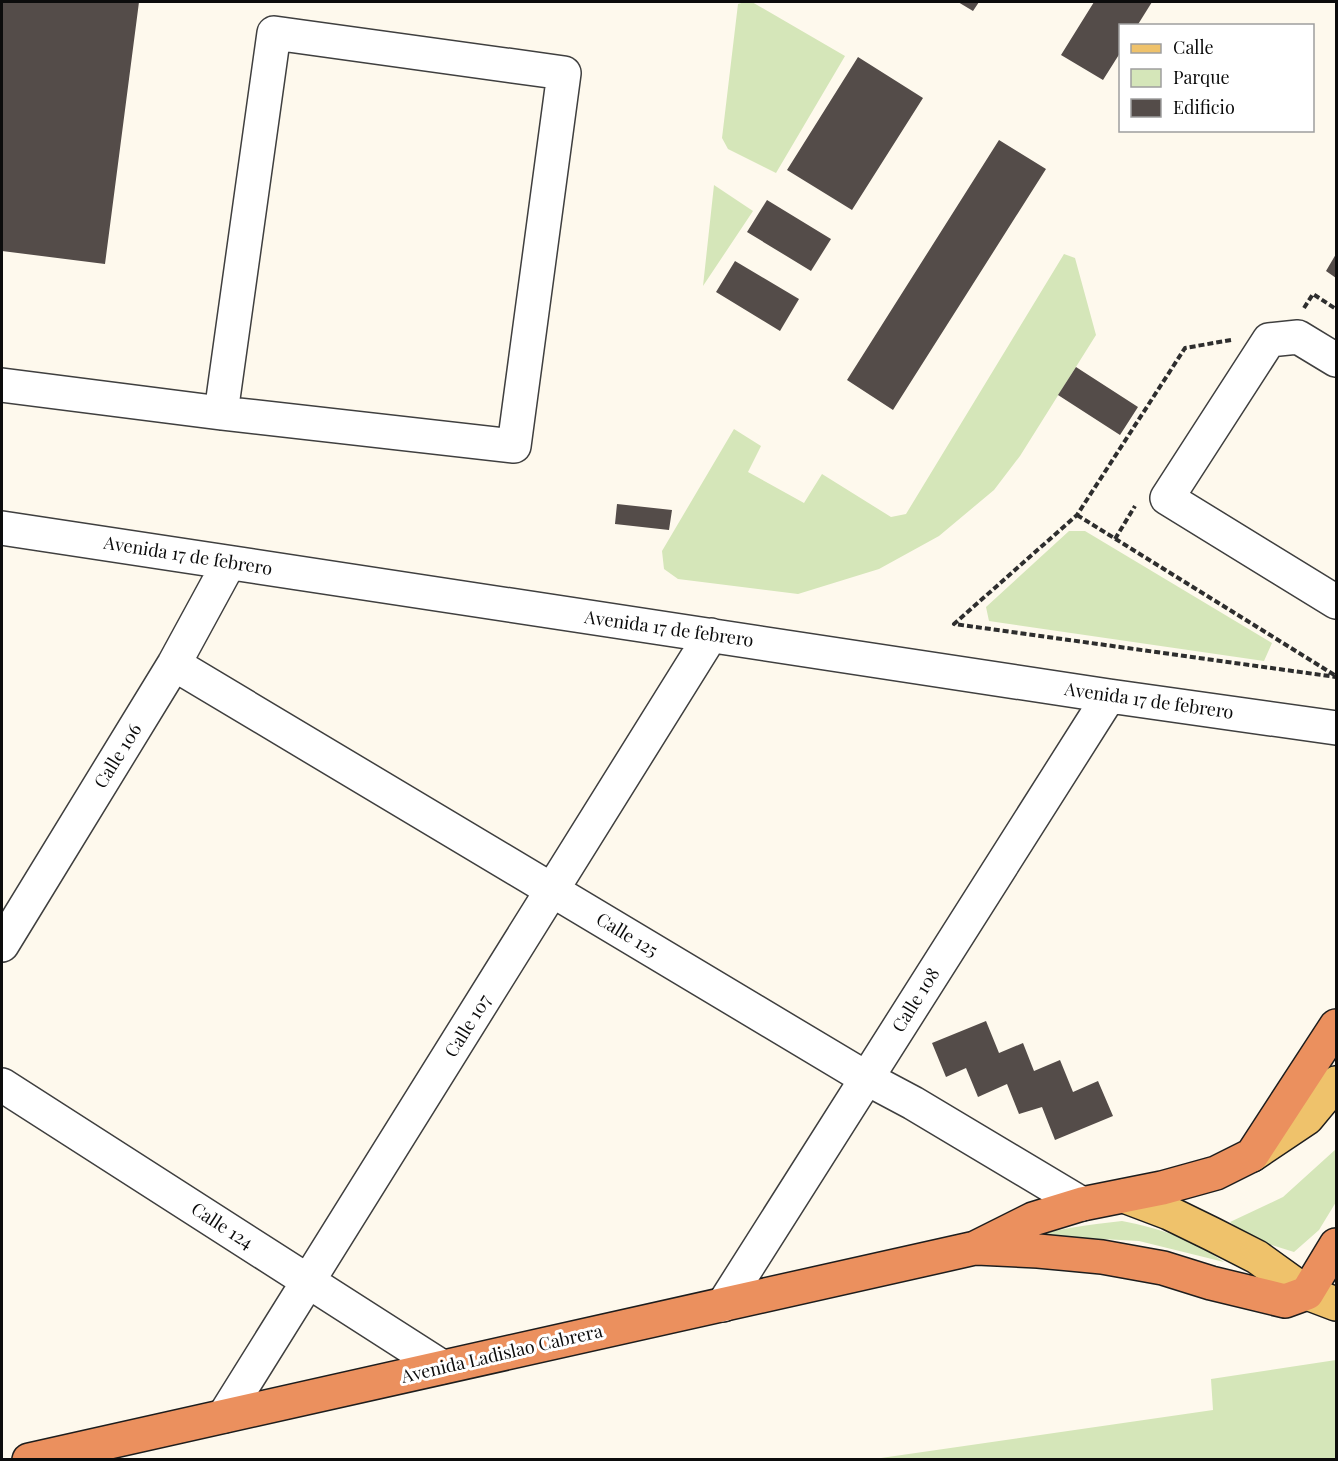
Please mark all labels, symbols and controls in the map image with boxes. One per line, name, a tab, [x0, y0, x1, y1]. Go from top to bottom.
legend	[1119, 24, 1314, 132]
text: Calle	[1173, 35, 1214, 59]
text: Parque	[1173, 65, 1230, 89]
text: Edificio	[1173, 95, 1235, 119]
street label: Avenida 17 de febrero	[101, 530, 274, 580]
street label: Avenida 17 de febrero	[582, 604, 755, 652]
street label: Avenida 17 de febrero	[1062, 676, 1235, 724]
street label: Calle 106	[88, 719, 146, 792]
street label: Calle 125	[592, 906, 663, 962]
street label: Calle 108	[886, 963, 944, 1036]
street label: Calle 107	[438, 989, 496, 1061]
street label: Calle 124	[187, 1196, 258, 1254]
street label: Avenida Ladislao Cabrera	[398, 1318, 605, 1388]

